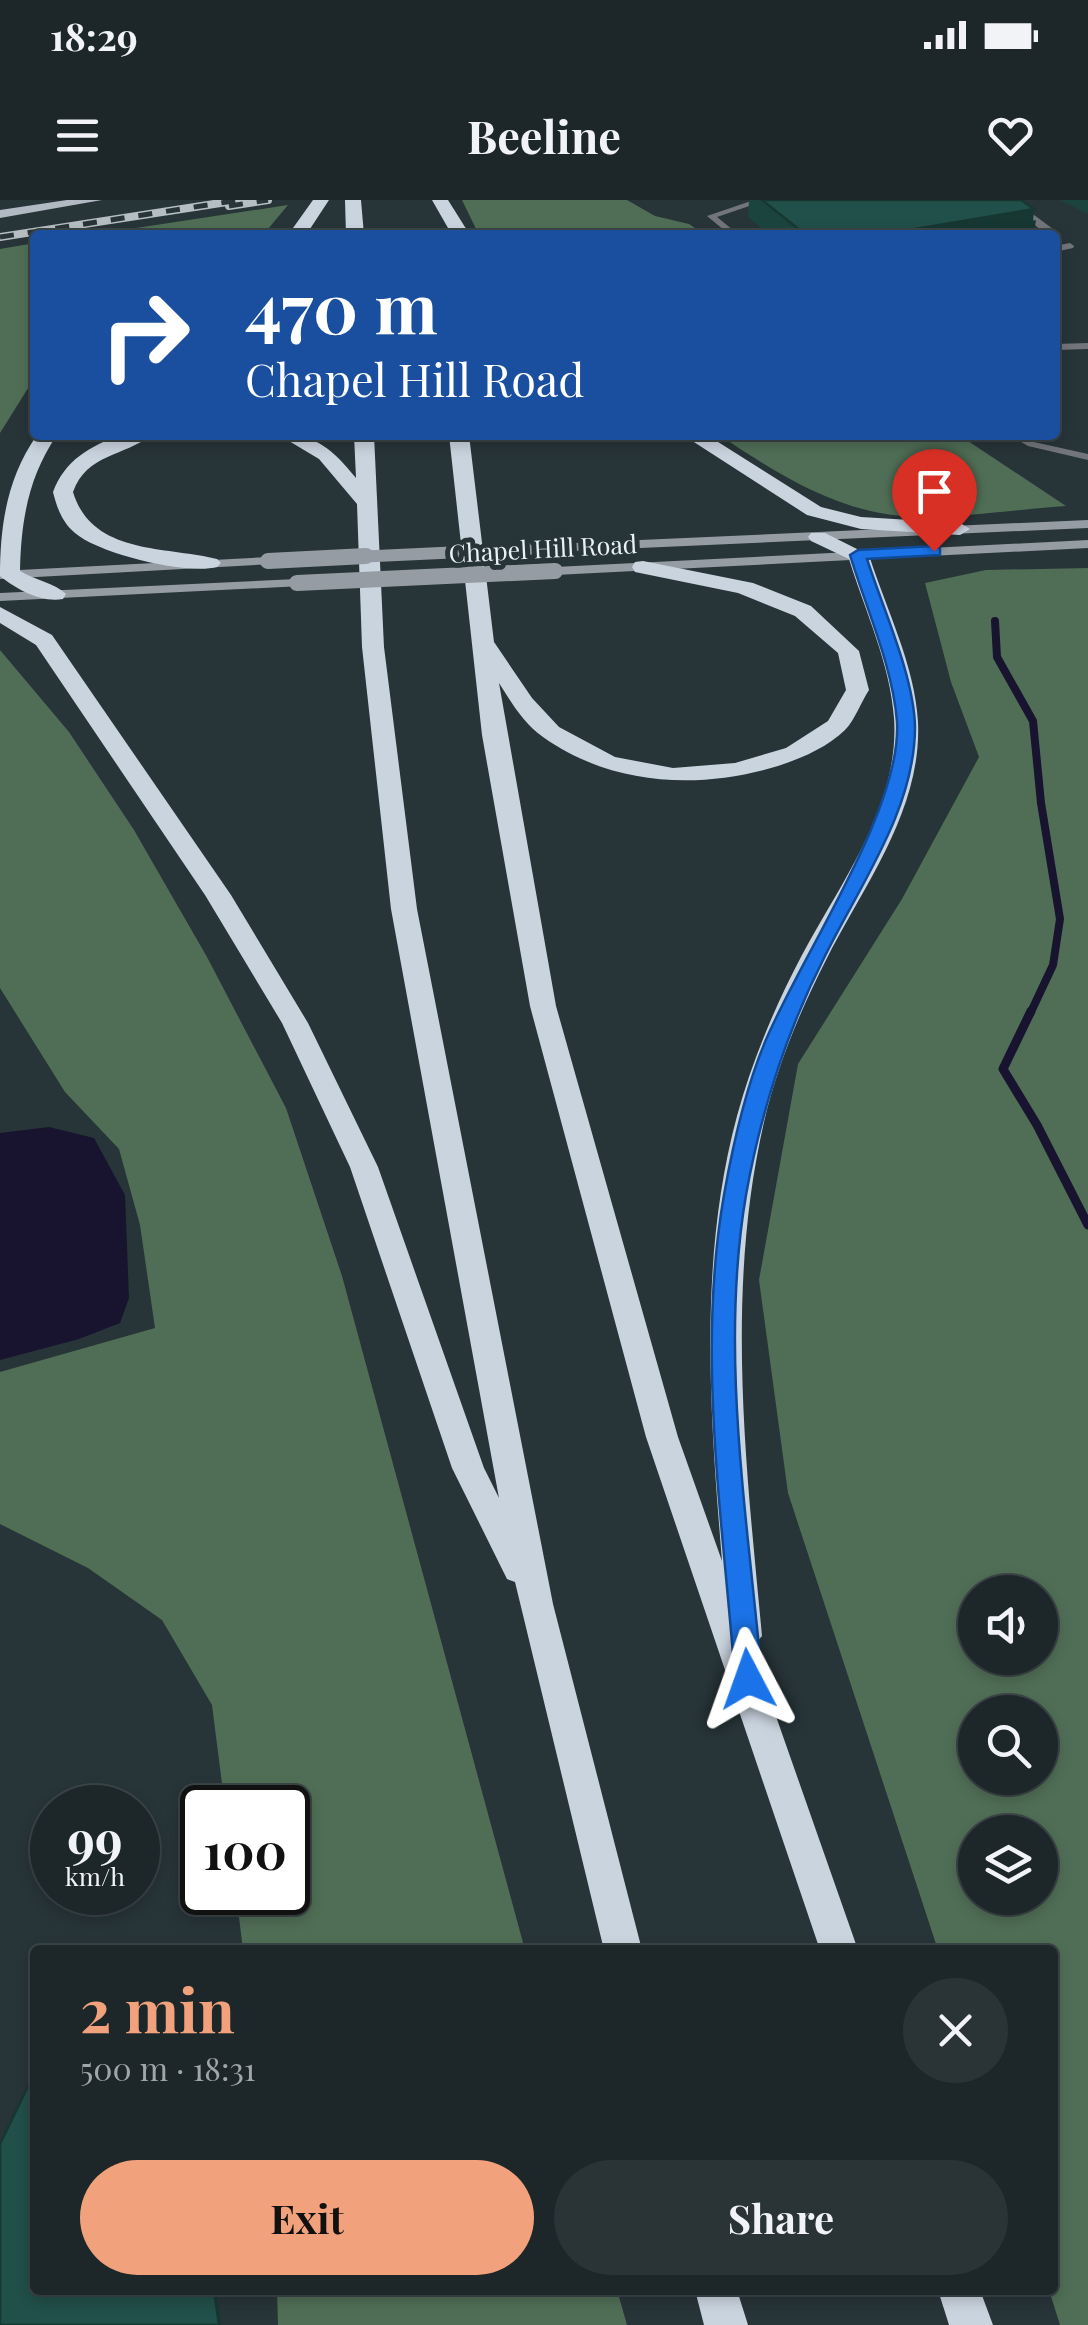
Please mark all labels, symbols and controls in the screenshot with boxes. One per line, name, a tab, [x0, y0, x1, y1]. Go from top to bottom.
text: 18:29	[50, 10, 138, 61]
text: Beeline	[467, 105, 621, 165]
icon: menu	[50, 108, 105, 163]
icon: heart	[983, 108, 1038, 163]
text: 470 m	[245, 258, 438, 352]
icon: right	[80, 270, 210, 400]
text: Chapel Hill Road	[245, 348, 584, 408]
pin	[892, 449, 977, 552]
icon: arrive	[907, 464, 962, 519]
street label: Chapel Hill Road	[448, 526, 638, 569]
map controls	[958, 1575, 1058, 1915]
button: sound	[958, 1575, 1058, 1675]
position arrow	[696, 1627, 800, 1731]
button: search	[958, 1695, 1058, 1795]
speed limit sign: 100	[180, 1785, 310, 1915]
text: 99	[67, 1804, 123, 1871]
button: layers	[958, 1815, 1058, 1915]
text: km/h	[65, 1859, 125, 1892]
text: 2 min	[80, 1968, 235, 2048]
button: close	[903, 1978, 1008, 2083]
text: 500 m · 18:31	[80, 2046, 256, 2089]
button: Exit	[80, 2160, 534, 2275]
button: Share	[554, 2160, 1008, 2275]

